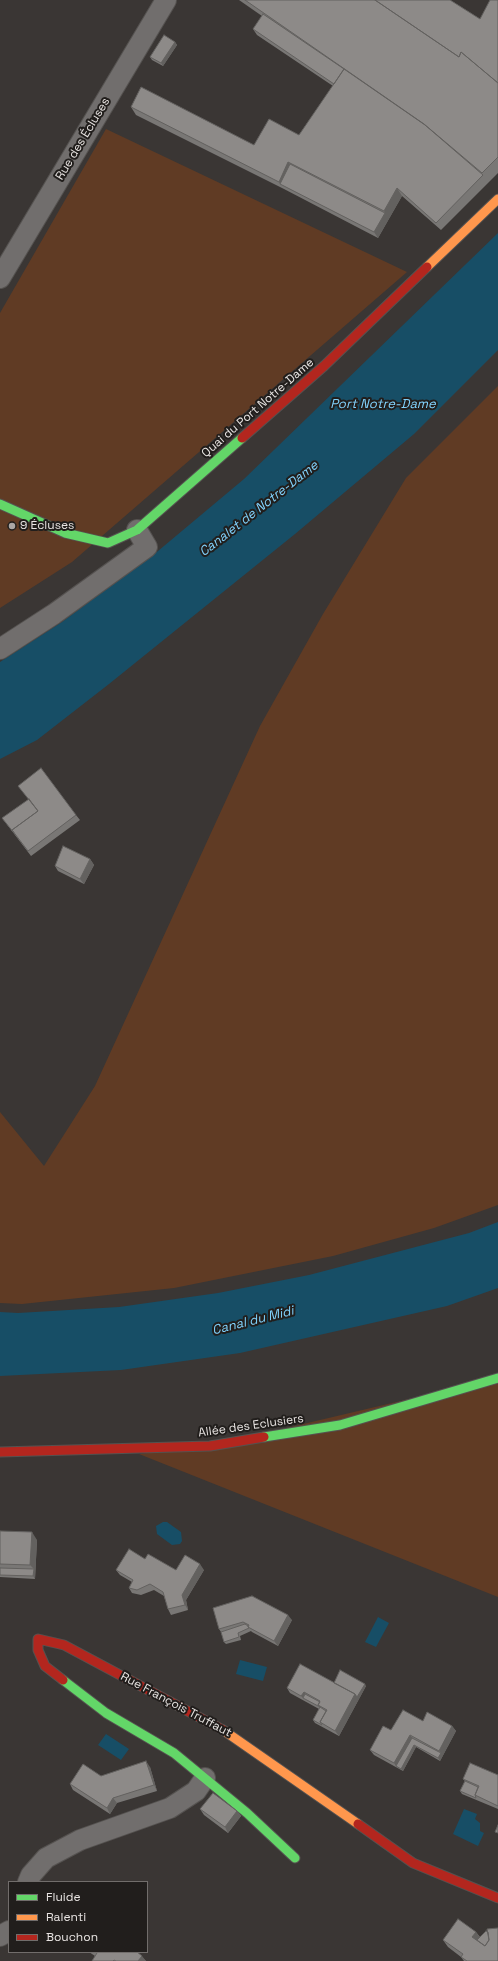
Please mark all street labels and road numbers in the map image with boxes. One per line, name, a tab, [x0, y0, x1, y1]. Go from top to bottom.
street label: Rue des Écluses	[53, 95, 113, 183]
street label: Quai du Port Notre-Dame	[199, 355, 317, 461]
street label: Allée des Eclusiers	[197, 1411, 305, 1441]
street label: Rue François Truffaut	[118, 1670, 234, 1740]

